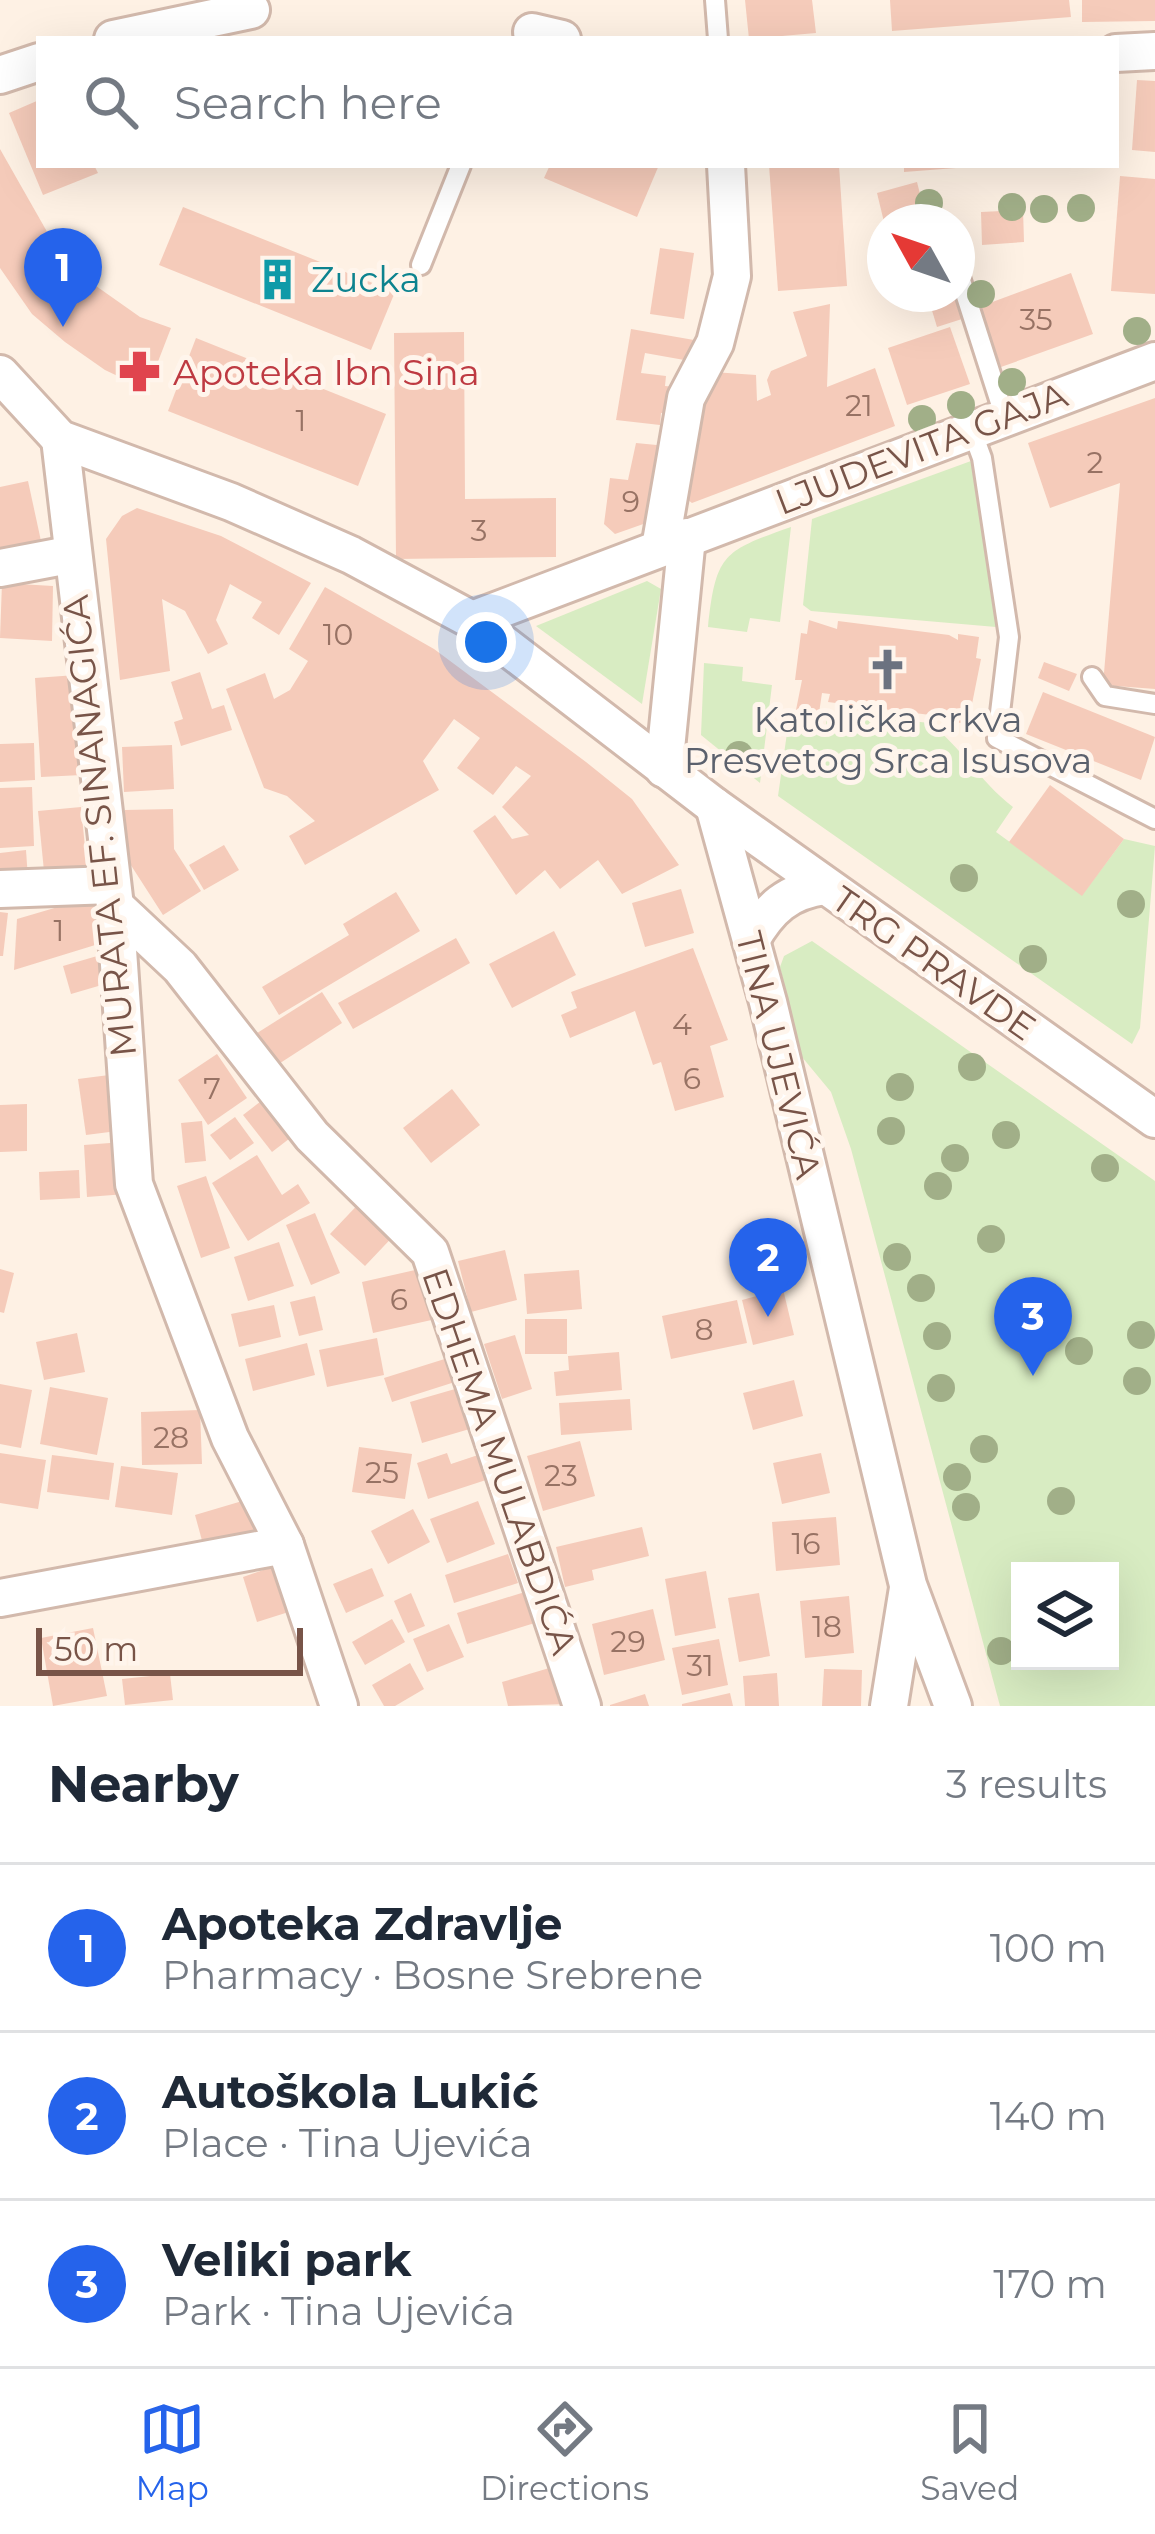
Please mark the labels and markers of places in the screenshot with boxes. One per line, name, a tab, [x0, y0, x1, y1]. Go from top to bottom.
pin: 1	[24, 228, 102, 327]
building icon: Zucka	[254, 256, 300, 302]
place label: Zucka	[311, 257, 421, 301]
pharmacy icon: Apoteka Ibn Sina	[116, 349, 162, 395]
place label: Apoteka Ibn Sina	[173, 350, 480, 394]
church icon: Katolička crkva Presvetog Srca Isusova	[865, 646, 911, 692]
place label: Katolička crkva Presvetog Srca Isusova	[684, 697, 1092, 782]
pin: 2	[729, 1218, 807, 1317]
pin: 3	[994, 1277, 1072, 1376]

